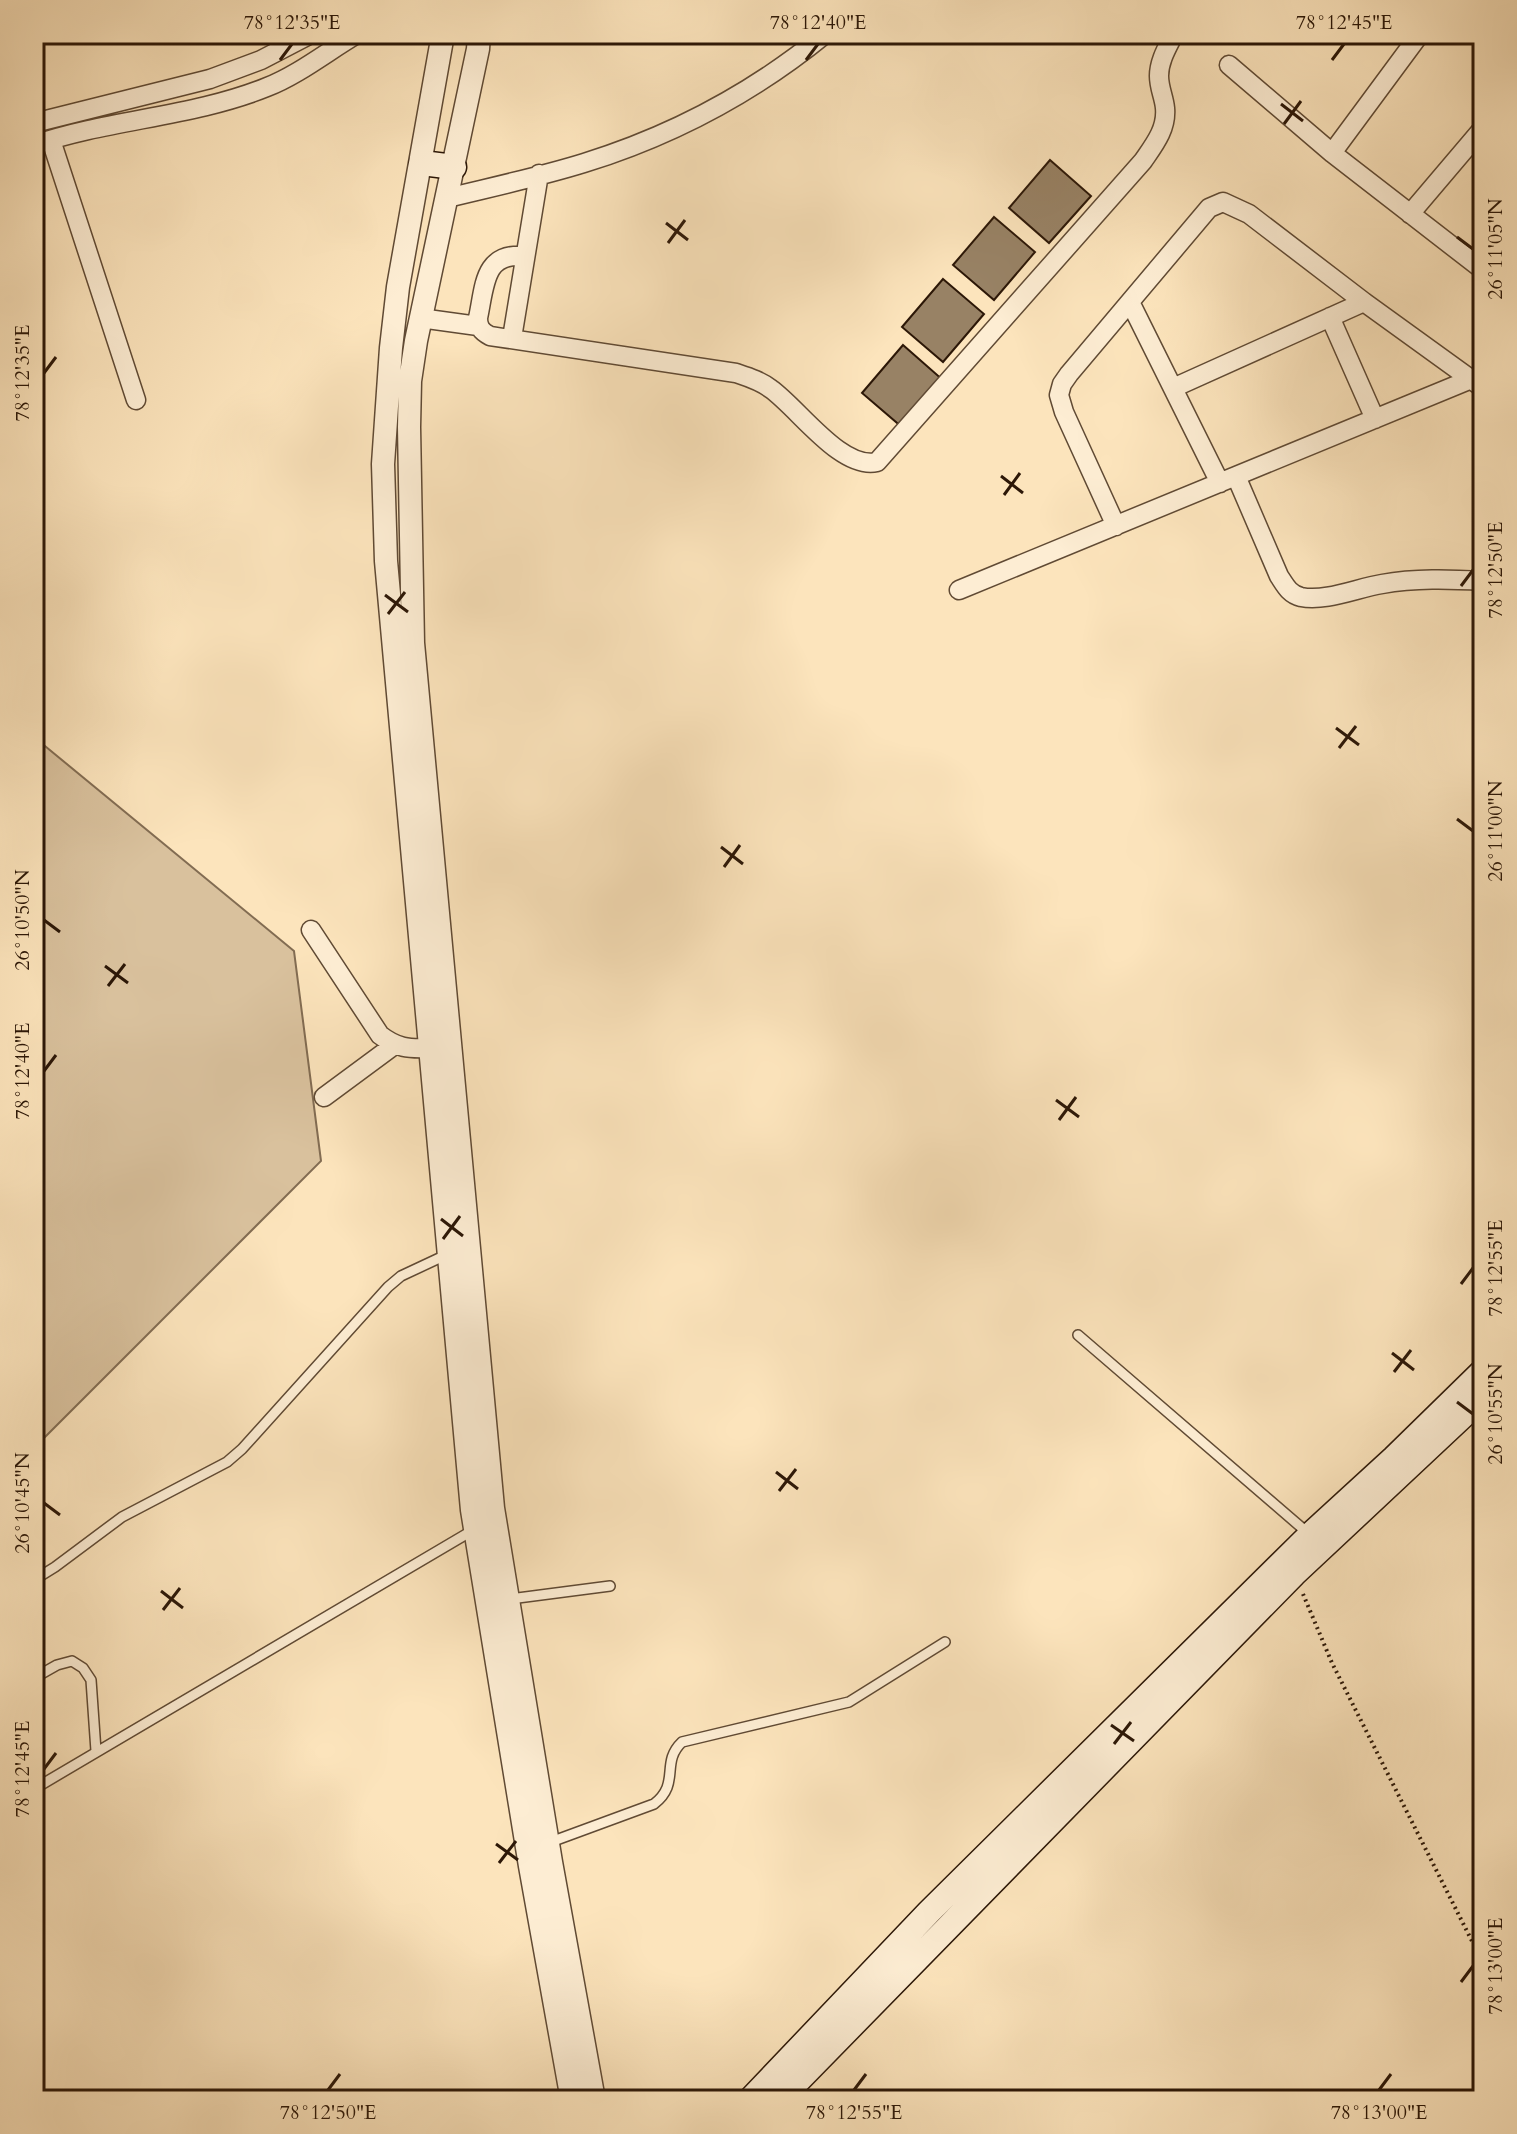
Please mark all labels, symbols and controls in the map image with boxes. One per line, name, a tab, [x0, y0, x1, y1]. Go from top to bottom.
text: 78°12'35"E	[244, 9, 340, 36]
text: 78°12'40"E	[770, 9, 866, 36]
text: 78°12'45"E	[1296, 9, 1392, 36]
text: 26°11'05"N	[1482, 198, 1509, 300]
text: 78°12'35"E	[9, 325, 36, 421]
text: 78°12'50"E	[1482, 522, 1509, 618]
text: 26°11'00"N	[1482, 780, 1509, 882]
text: 26°10'50"N	[9, 869, 36, 971]
text: 78°12'40"E	[9, 1023, 36, 1119]
text: 78°12'55"E	[1482, 1220, 1509, 1316]
text: 26°10'55"N	[1482, 1363, 1509, 1465]
text: 26°10'45"N	[9, 1452, 36, 1554]
text: 78°12'45"E	[9, 1721, 36, 1817]
text: 78°13'00"E	[1482, 1918, 1509, 2014]
text: 78°12'50"E	[280, 2099, 376, 2126]
text: 78°12'55"E	[806, 2099, 902, 2126]
text: 78°13'00"E	[1331, 2099, 1427, 2126]

